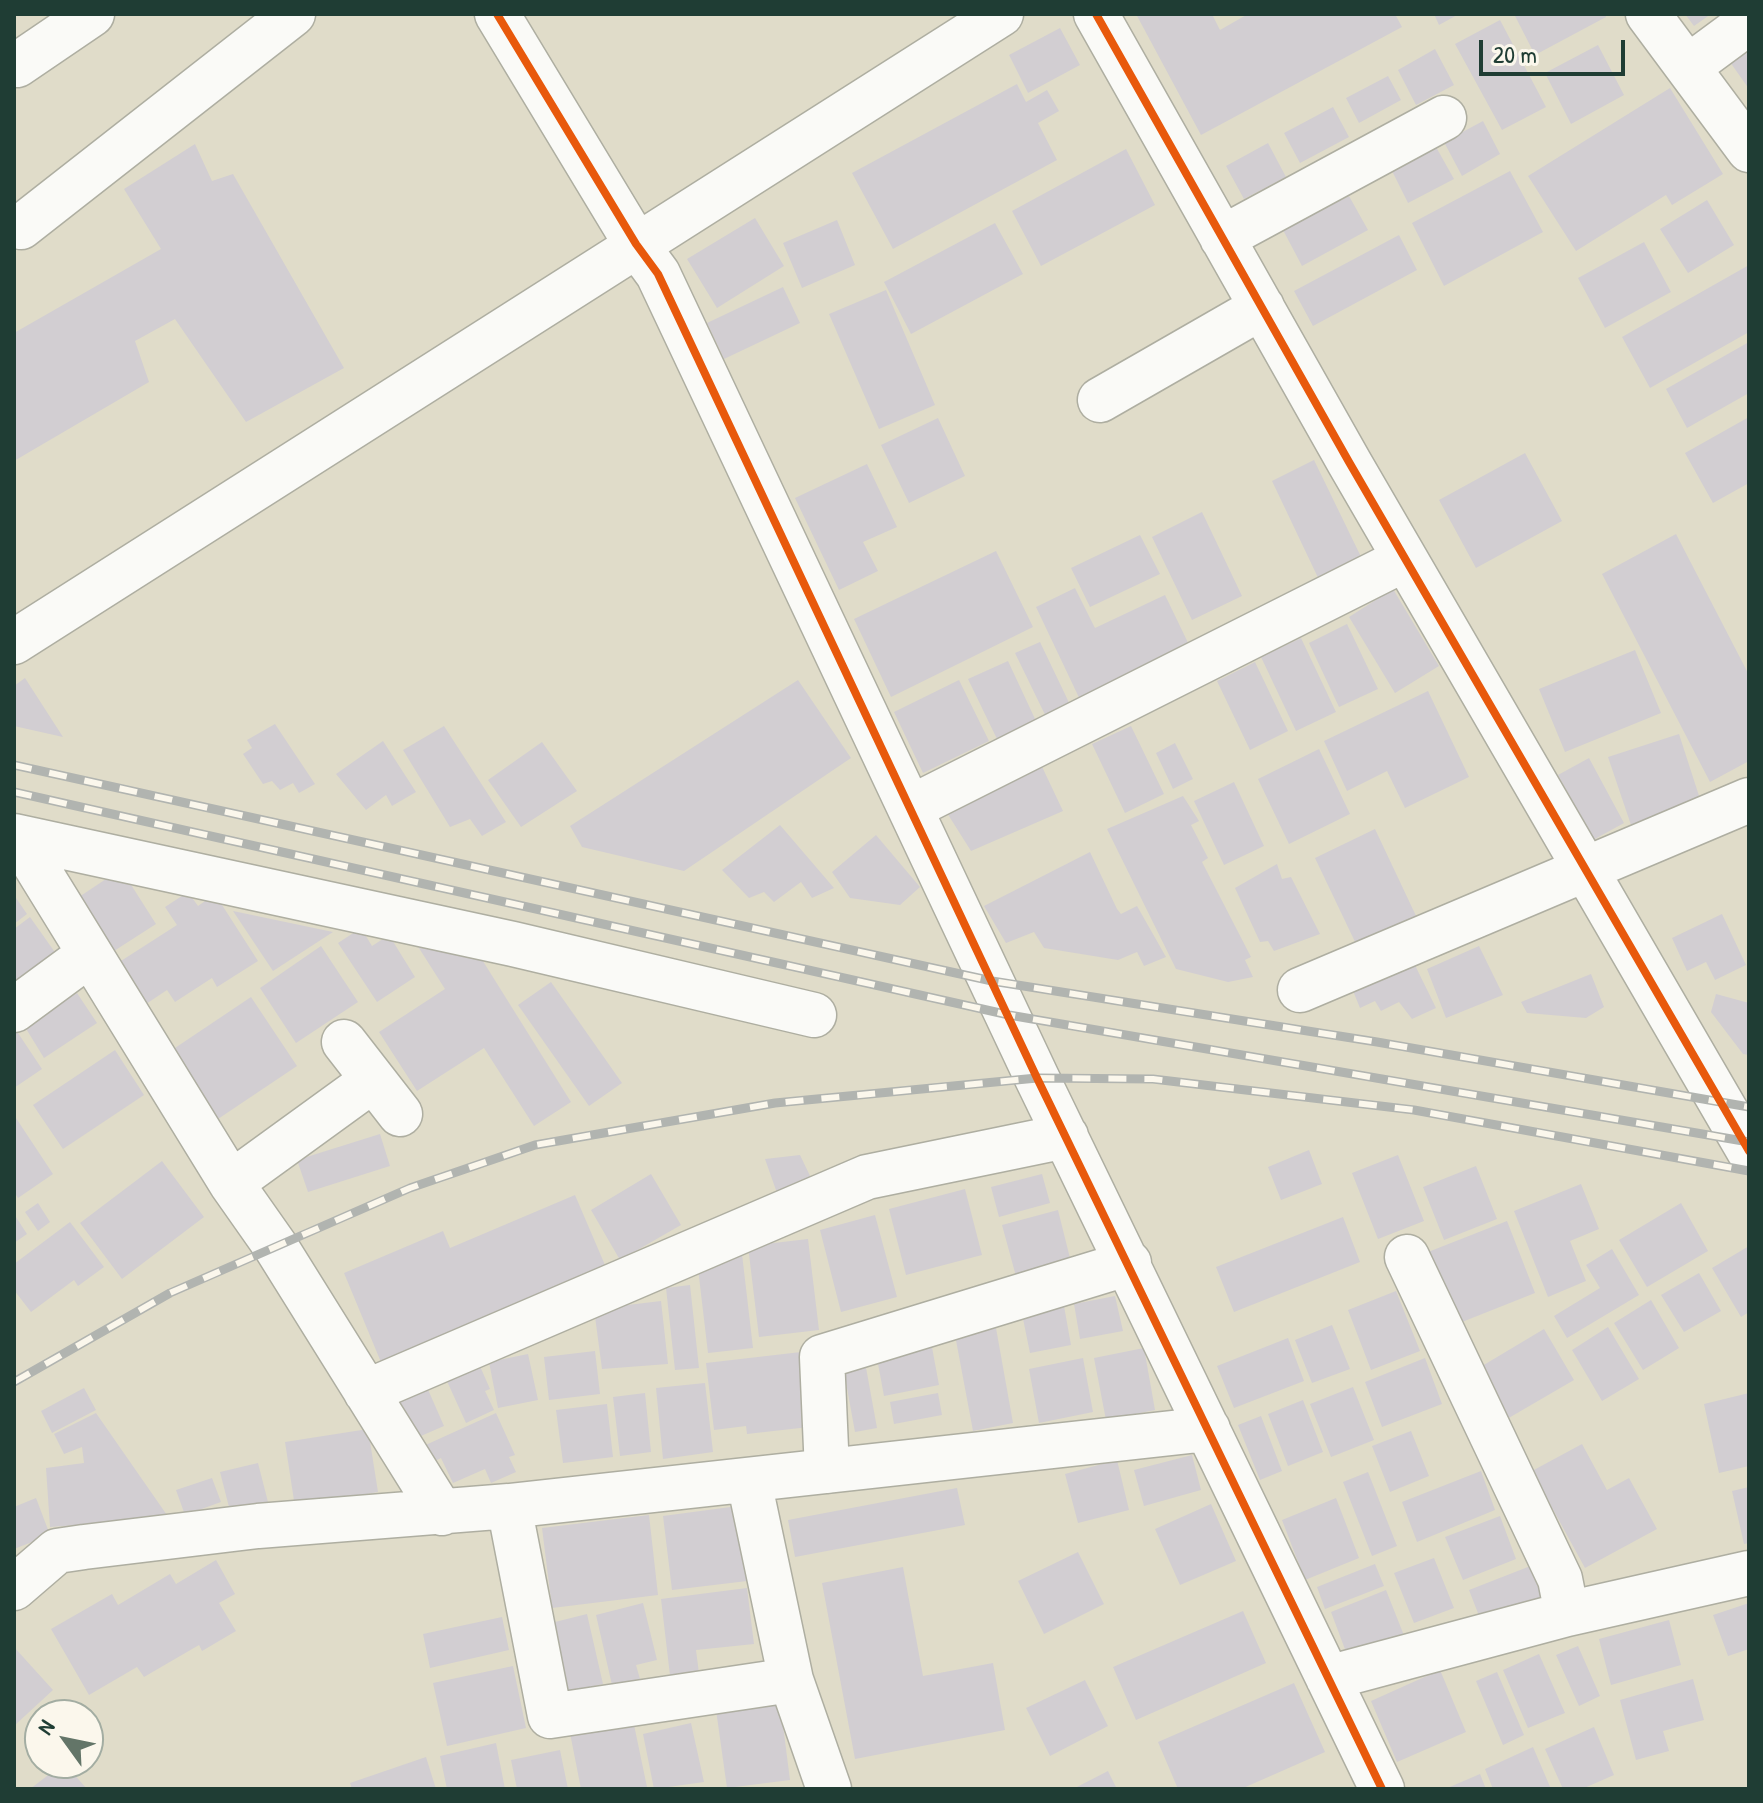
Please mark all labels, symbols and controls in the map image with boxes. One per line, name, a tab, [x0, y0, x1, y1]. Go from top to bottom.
scale bar	[1483, 24, 1629, 74]
text: 20 m	[1493, 38, 1537, 70]
north arrow	[24, 1699, 104, 1779]
text: N	[30, 1714, 61, 1740]

